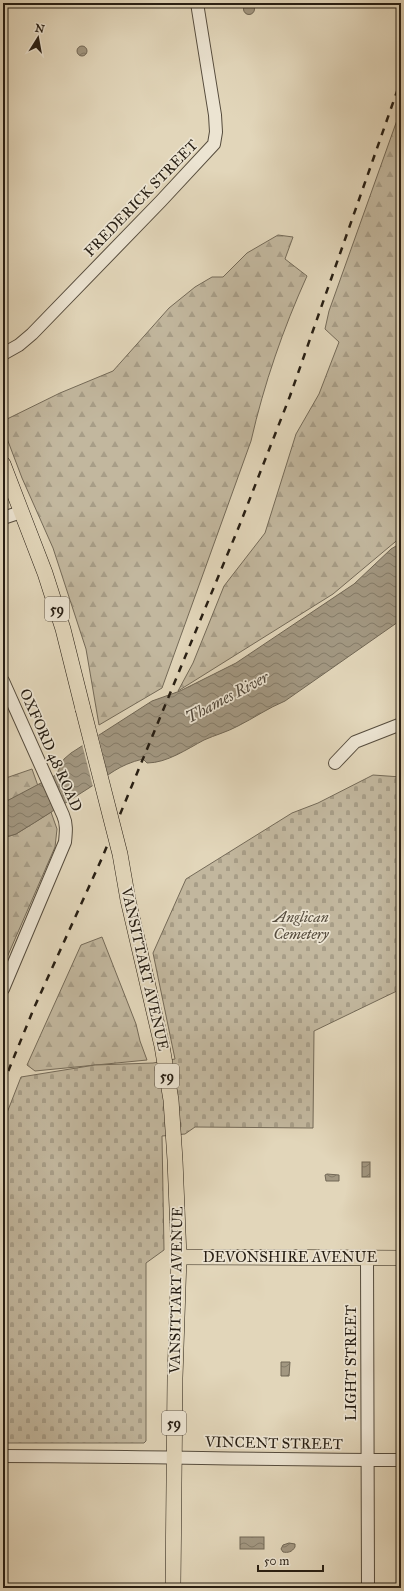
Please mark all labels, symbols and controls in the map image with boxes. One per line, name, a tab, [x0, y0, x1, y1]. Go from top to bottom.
north arrow	[18, 18, 58, 58]
text: N	[34, 21, 46, 36]
street label: FREDERICK STREET	[80, 136, 202, 260]
road number: 59	[45, 597, 69, 621]
water label: Thames River	[182, 667, 273, 727]
street label: OXFORD 48 ROAD	[16, 686, 86, 814]
street label: VANSITTART AVENUE	[117, 885, 173, 1053]
park label: Anglican Cemetery	[272, 908, 330, 943]
road number: 59	[155, 1064, 179, 1088]
street label: VANSITTART AVENUE	[166, 1206, 186, 1375]
street label: DEVONSHIRE AVENUE	[203, 1248, 377, 1266]
street label: LIGHT STREET	[342, 1305, 360, 1421]
road number: 59	[162, 1411, 186, 1435]
street label: VINCENT STREET	[204, 1433, 343, 1453]
scale bar	[258, 1547, 323, 1573]
text: 50 m	[264, 1554, 289, 1568]

